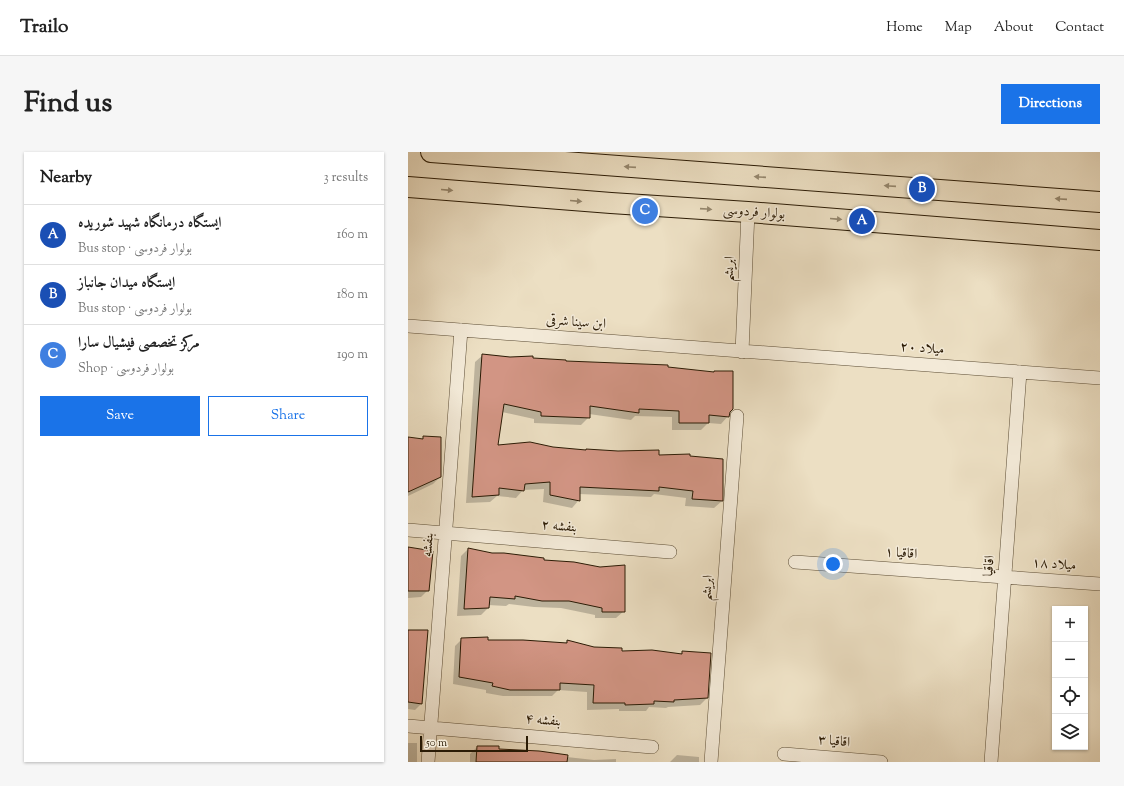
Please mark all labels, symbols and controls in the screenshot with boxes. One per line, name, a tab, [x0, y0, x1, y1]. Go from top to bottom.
text: Trailo	[20, 14, 68, 41]
text: Home	[886, 18, 923, 38]
text: Map	[945, 18, 972, 38]
text: About	[994, 18, 1033, 38]
text: Contact	[1055, 18, 1104, 38]
text: Find us	[24, 84, 112, 124]
button: Directions	[1001, 84, 1100, 124]
one-way arrow	[624, 164, 636, 170]
text: Nearby	[40, 166, 92, 190]
text: 3 results	[323, 169, 368, 187]
one-way arrow	[754, 173, 766, 180]
pin: B	[909, 174, 935, 204]
one-way arrow	[884, 183, 896, 190]
one-way arrow	[441, 187, 453, 194]
pin: C	[632, 196, 658, 226]
one-way arrow	[1055, 196, 1067, 203]
one-way arrow	[570, 197, 582, 204]
street label: بولوار فردوسی	[722, 201, 786, 225]
one-way arrow	[700, 206, 712, 213]
pin: A	[849, 206, 875, 236]
text: ایستگاه درمانگاه شهید شوریده	[78, 213, 222, 234]
one-way arrow	[830, 216, 842, 222]
text: A	[48, 226, 58, 244]
text: 160 m	[337, 226, 368, 244]
text: Bus stop · بولوار فردوسی	[78, 240, 192, 258]
street label: ابریشم	[719, 256, 743, 283]
text: ایستگاه میدان جانباز	[78, 273, 175, 294]
text: B	[49, 286, 57, 304]
text: 180 m	[337, 286, 368, 304]
text: Bus stop · بولوار فردوسی	[78, 300, 192, 318]
street label: ابن سینا شرقی	[545, 311, 607, 335]
text: مرکز تخصصی فیشیال سارا	[78, 333, 200, 354]
street label: میلاد ۲۰	[899, 337, 945, 361]
text: C	[48, 346, 58, 364]
text: 190 m	[337, 346, 368, 364]
text: Shop · بولوار فردوسی	[78, 360, 174, 378]
button: Save	[40, 396, 200, 436]
button: Share	[208, 396, 368, 436]
street label: بنفشه ۲	[540, 515, 578, 539]
street label: بنفشه	[418, 532, 440, 558]
street label: اقاقیا ۱	[884, 543, 918, 565]
street label: میلاد ۱۸	[1031, 553, 1077, 577]
your location	[823, 554, 843, 574]
street label: اقاقیا	[979, 555, 1001, 577]
street label: ابریشم	[697, 574, 721, 602]
map controls	[1052, 606, 1088, 750]
button: +	[1052, 606, 1088, 642]
button: −	[1052, 642, 1088, 678]
button: locate	[1052, 678, 1088, 714]
street label: بنفشه ۴	[524, 709, 562, 733]
button: layers	[1052, 714, 1088, 750]
street label: اقاقیا ۳	[817, 731, 851, 753]
scale bar	[420, 734, 528, 753]
text: 50 m	[426, 735, 447, 751]

